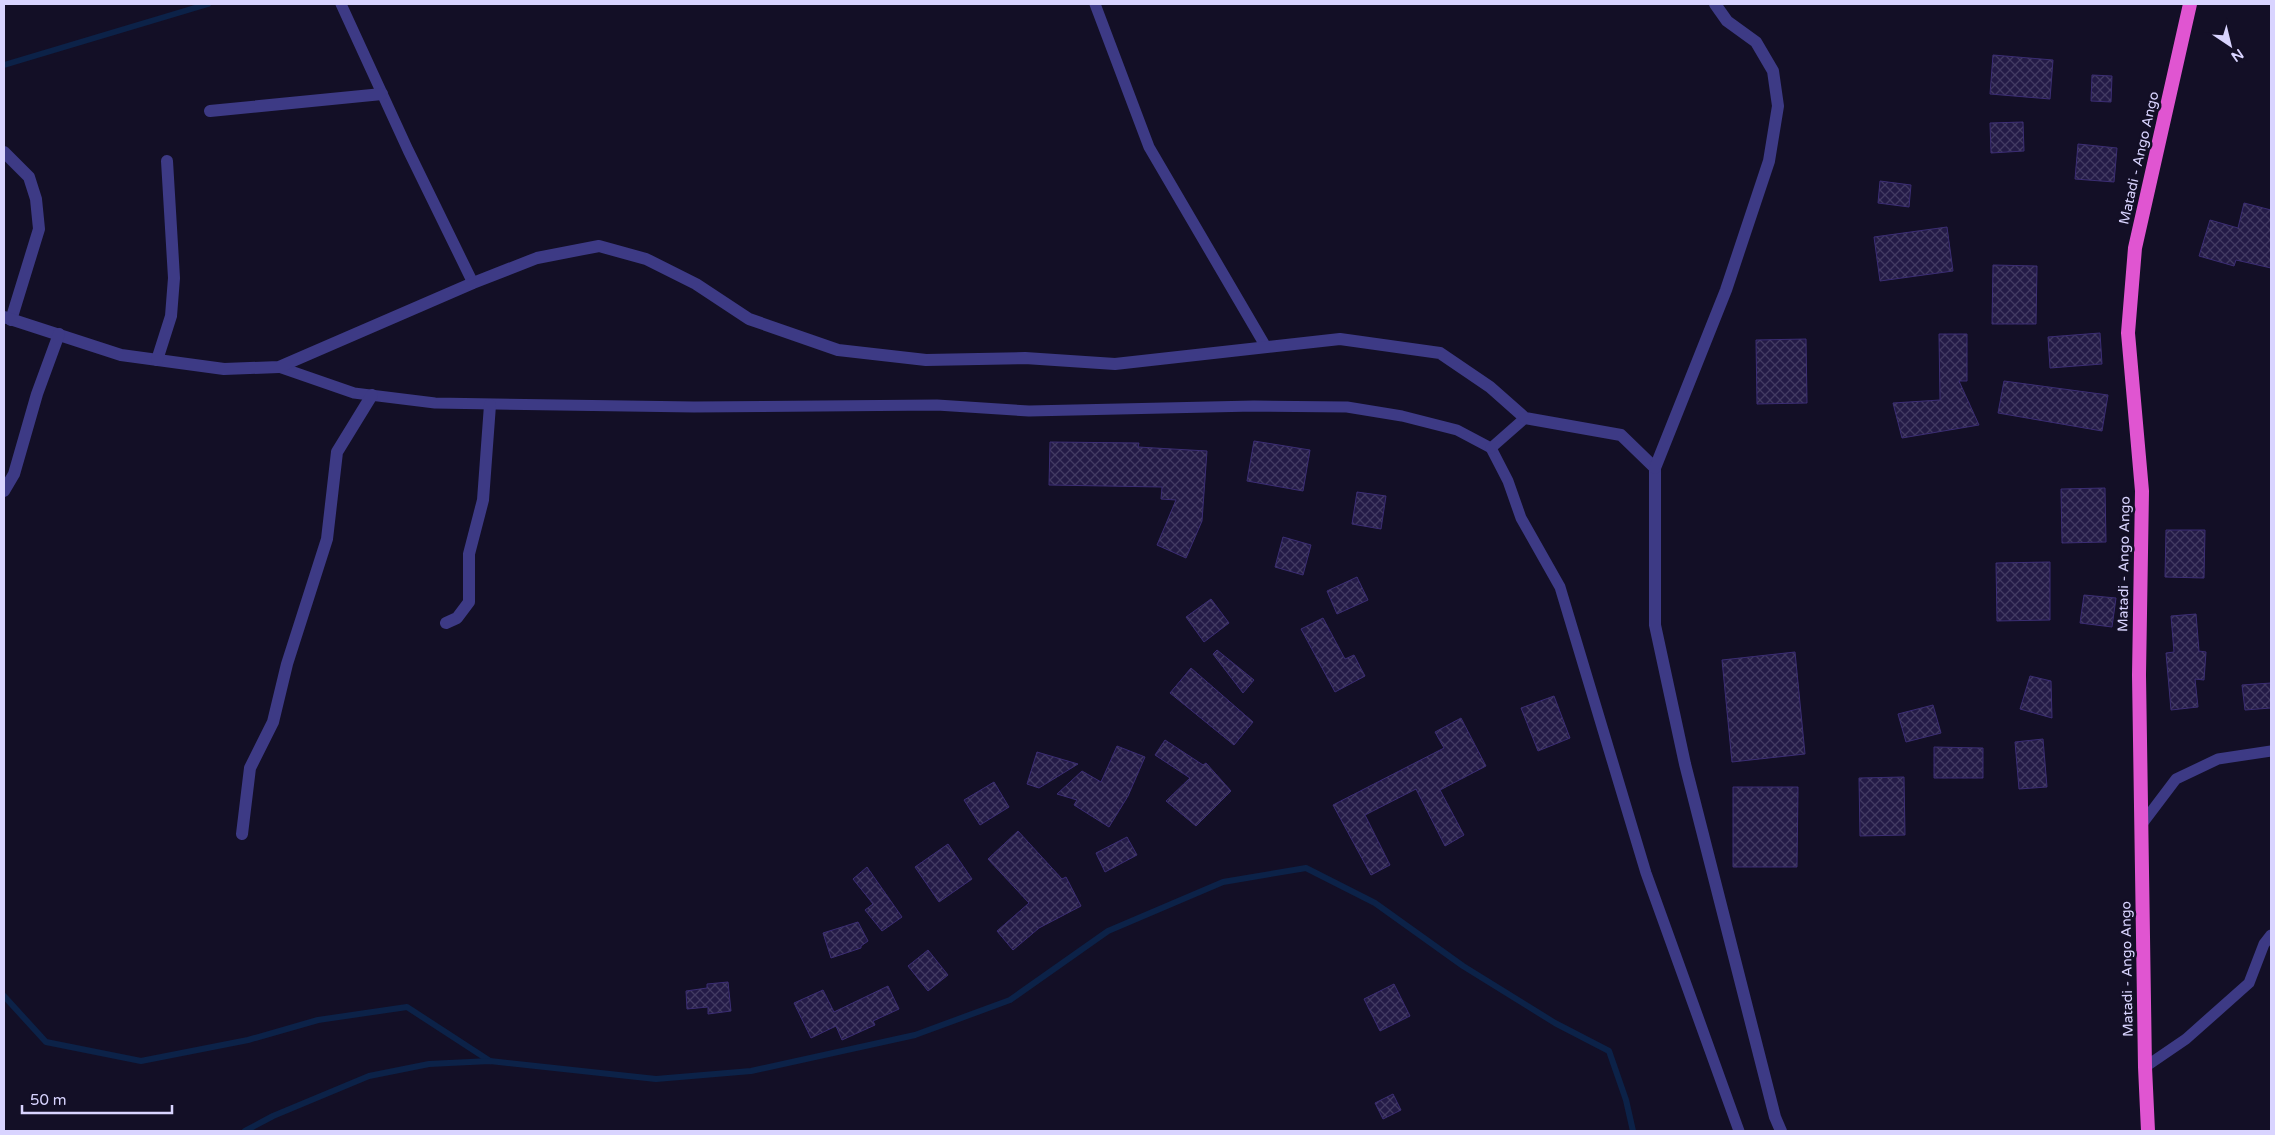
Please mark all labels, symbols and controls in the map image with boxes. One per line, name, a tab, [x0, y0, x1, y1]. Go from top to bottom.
north arrow	[2205, 20, 2255, 70]
text: N	[2228, 45, 2247, 65]
street label: Matadi - Ango Ango	[2115, 90, 2163, 226]
street label: Matadi - Ango Ango	[2114, 496, 2134, 632]
street label: Matadi - Ango Ango	[2117, 901, 2137, 1037]
scale bar	[22, 1082, 172, 1114]
text: 50 m	[30, 1091, 67, 1109]

